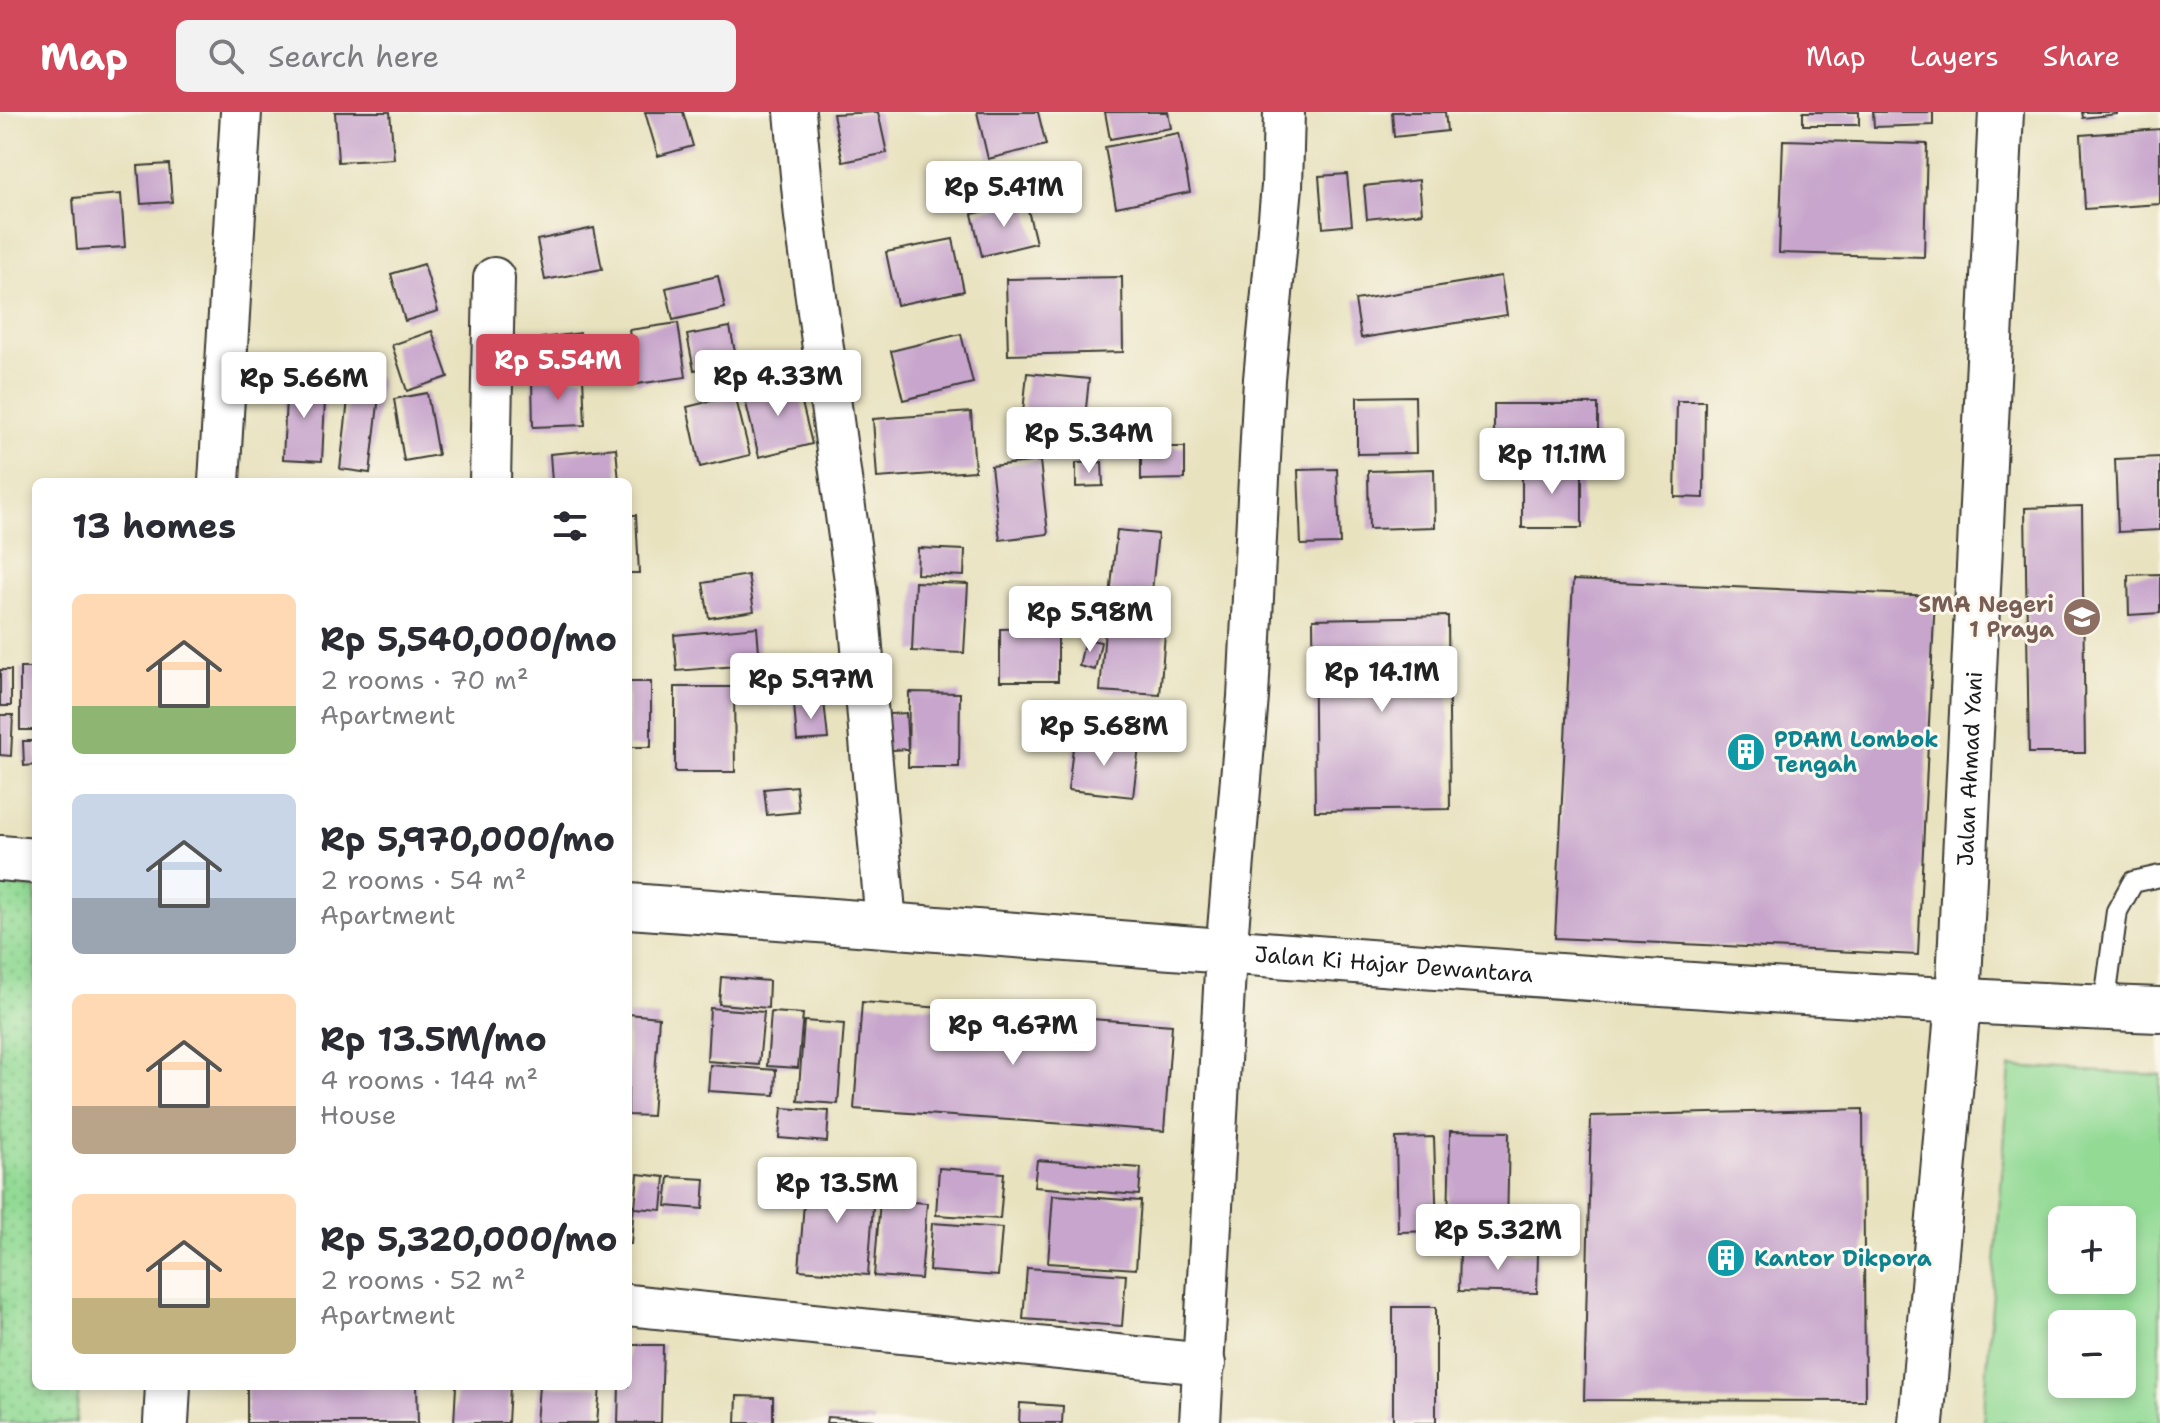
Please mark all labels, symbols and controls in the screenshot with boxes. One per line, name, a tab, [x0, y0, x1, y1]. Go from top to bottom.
search box	[176, 20, 736, 92]
text: Map	[40, 31, 128, 82]
icon: search	[204, 34, 248, 78]
text: Search here	[268, 36, 439, 77]
text: Map	[1806, 37, 1866, 75]
text: Layers	[1910, 37, 1999, 75]
text: Share	[2043, 37, 2120, 75]
pin: Rp 5.41M	[921, 161, 1087, 229]
text: Rp 5.41M	[944, 169, 1064, 204]
pin: Rp 5.54M	[475, 334, 641, 402]
text: Rp 5.54M	[494, 342, 622, 377]
pin: Rp 4.33M	[695, 350, 861, 418]
pin: Rp 5.66M	[221, 352, 387, 420]
text: Rp 4.33M	[713, 358, 843, 393]
text: Rp 5.66M	[239, 360, 369, 395]
pin: Rp 5.34M	[1006, 407, 1172, 475]
text: Rp 5.34M	[1025, 415, 1153, 450]
pin: Rp 11.1M	[1469, 428, 1635, 496]
text: Rp 11.1M	[1497, 436, 1607, 471]
text: 13 homes	[72, 503, 236, 549]
icon: filters	[548, 504, 592, 548]
pin: Rp 5.98M	[1007, 586, 1173, 654]
place label: SMA Negeri 1 Praya	[1919, 590, 2054, 644]
text: Rp 5.98M	[1027, 594, 1153, 629]
school or university icon: SMA Negeri 1 Praya	[2061, 596, 2103, 638]
text: Rp 5,540,000/mo	[320, 616, 617, 662]
icon: home	[136, 626, 232, 722]
pin: Rp 14.1M	[1299, 646, 1465, 714]
pin: Rp 5.97M	[728, 653, 894, 721]
text: Rp 14.1M	[1324, 654, 1440, 689]
text: Rp 5.97M	[748, 661, 874, 696]
text: 2 rooms · 70 m²	[320, 662, 529, 697]
street label: Jalan Ahmad Yani	[1951, 671, 1989, 867]
text: Apartment	[320, 697, 456, 732]
pin: Rp 5.68M	[1021, 700, 1187, 768]
text: Rp 5.68M	[1040, 708, 1168, 743]
place label: PDAM Lombok Tengah	[1774, 725, 1939, 779]
building icon: PDAM Lombok Tengah	[1725, 731, 1767, 773]
text: Rp 5,970,000/mo	[320, 816, 615, 862]
icon: home	[136, 826, 232, 922]
text: 2 rooms · 54 m²	[320, 862, 526, 897]
text: Apartment	[320, 897, 456, 932]
street label: Jalan Ki Hajar Dewantara	[1254, 940, 1534, 989]
pin: Rp 9.67M	[930, 999, 1096, 1067]
text: Rp 9.67M	[948, 1007, 1078, 1042]
text: Rp 13.5M/mo	[320, 1016, 547, 1062]
icon: home	[136, 1026, 232, 1122]
text: 4 rooms · 144 m²	[320, 1062, 538, 1097]
text: House	[320, 1097, 396, 1132]
pin: Rp 13.5M	[754, 1157, 920, 1225]
text: Rp 13.5M	[776, 1165, 898, 1200]
pin: Rp 5.32M	[1415, 1204, 1581, 1272]
map controls	[2048, 1206, 2136, 1398]
button: +	[2048, 1206, 2136, 1294]
text: Rp 5.32M	[1434, 1212, 1562, 1247]
text: Rp 5,320,000/mo	[320, 1216, 618, 1262]
icon: home	[136, 1226, 232, 1322]
building icon: Kantor Dikpora	[1705, 1237, 1747, 1279]
place label: Kantor Dikpora	[1754, 1244, 1932, 1273]
text: 2 rooms · 52 m²	[320, 1262, 526, 1297]
text: Apartment	[320, 1297, 456, 1332]
button: −	[2048, 1310, 2136, 1398]

